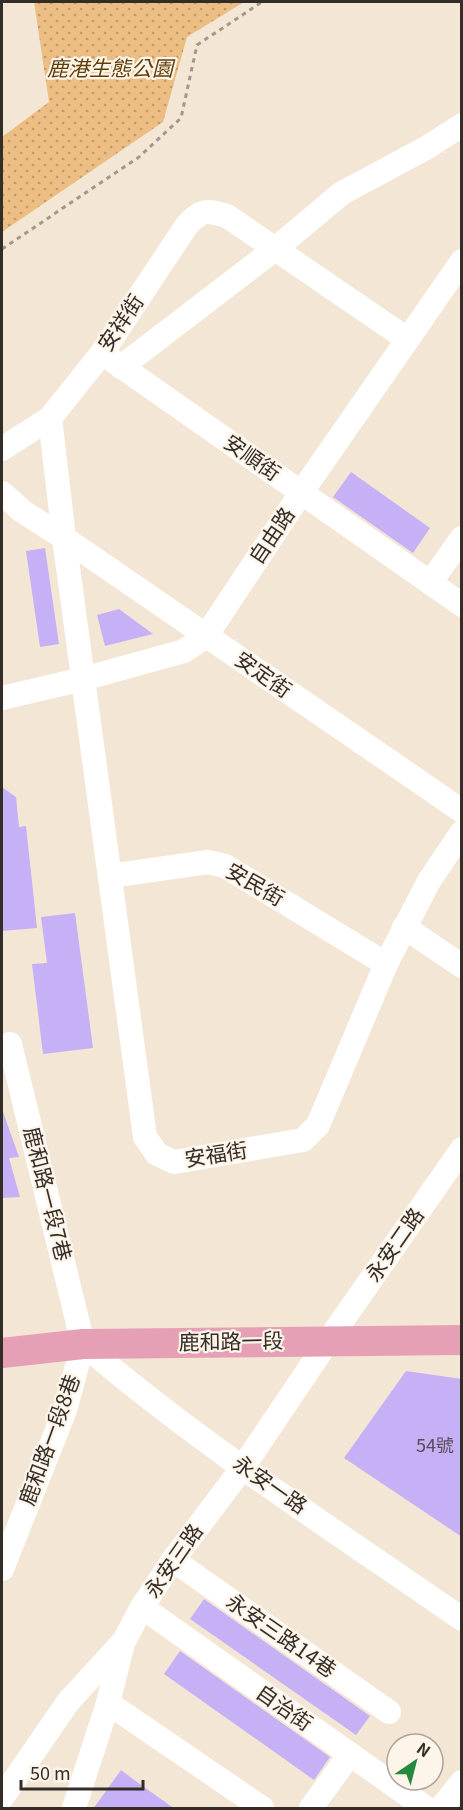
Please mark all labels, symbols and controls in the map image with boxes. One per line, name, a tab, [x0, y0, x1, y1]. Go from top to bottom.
park label: 鹿港生態公園	[47, 52, 176, 82]
street label: 安祥街	[89, 287, 149, 356]
street label: 安順街	[219, 426, 288, 487]
street label: 自由路	[240, 500, 300, 569]
street label: 安定街	[230, 643, 299, 704]
street label: 安民街	[221, 855, 291, 912]
street label: 鹿和路一段7巷	[18, 1123, 80, 1264]
street label: 安福街	[182, 1133, 249, 1173]
street label: 永安二路	[357, 1201, 430, 1287]
street label: 鹿和路一段	[178, 1324, 284, 1356]
street label: 鹿和路一段8巷	[10, 1370, 86, 1509]
house number: 54號	[416, 1431, 454, 1457]
street label: 永安一路	[228, 1447, 314, 1520]
street label: 永安三路	[136, 1517, 209, 1603]
street label: 永安三路14巷	[221, 1585, 343, 1683]
street label: 自治街	[251, 1676, 320, 1737]
north arrow	[385, 1732, 445, 1792]
text: N	[412, 1736, 436, 1762]
scale bar	[21, 1753, 142, 1791]
text: 50 m	[30, 1759, 71, 1785]

